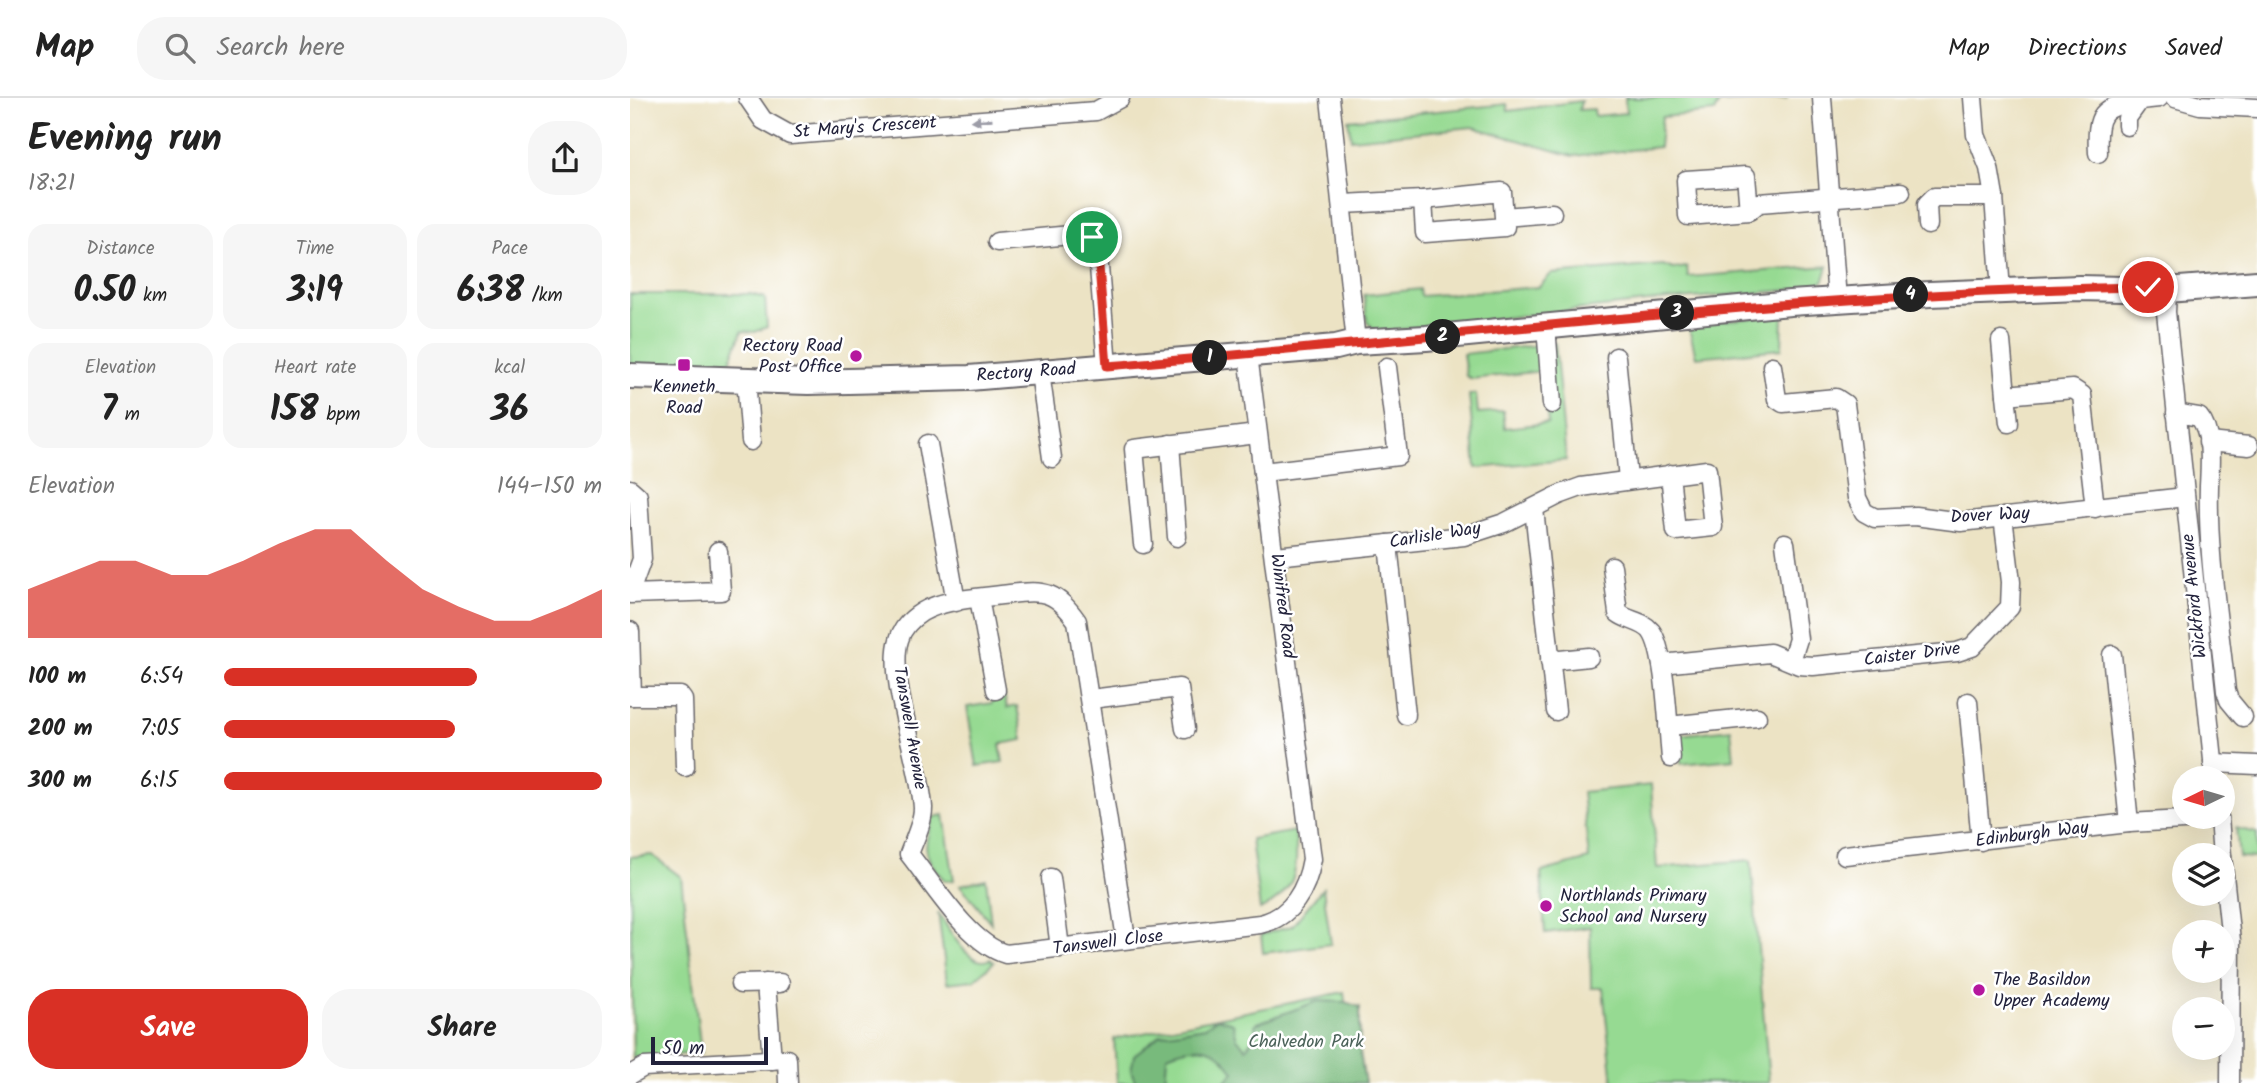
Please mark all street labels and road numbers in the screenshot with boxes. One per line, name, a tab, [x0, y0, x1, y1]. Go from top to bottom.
street label: St Mary's Crescent	[792, 108, 939, 147]
street label: Rectory Road	[975, 355, 1078, 391]
street label: Dover Way	[1949, 499, 2031, 533]
street label: Carlisle Way	[1387, 514, 1483, 558]
street label: Wickford Avenue	[2174, 532, 2216, 660]
street label: Winifred Road	[1261, 552, 1303, 661]
street label: Caister Drive	[1862, 635, 1962, 675]
street label: Tanswell Avenue	[884, 664, 934, 792]
street label: Edinburgh Way	[1974, 814, 2091, 856]
street label: Tanswell Close	[1051, 922, 1165, 964]

